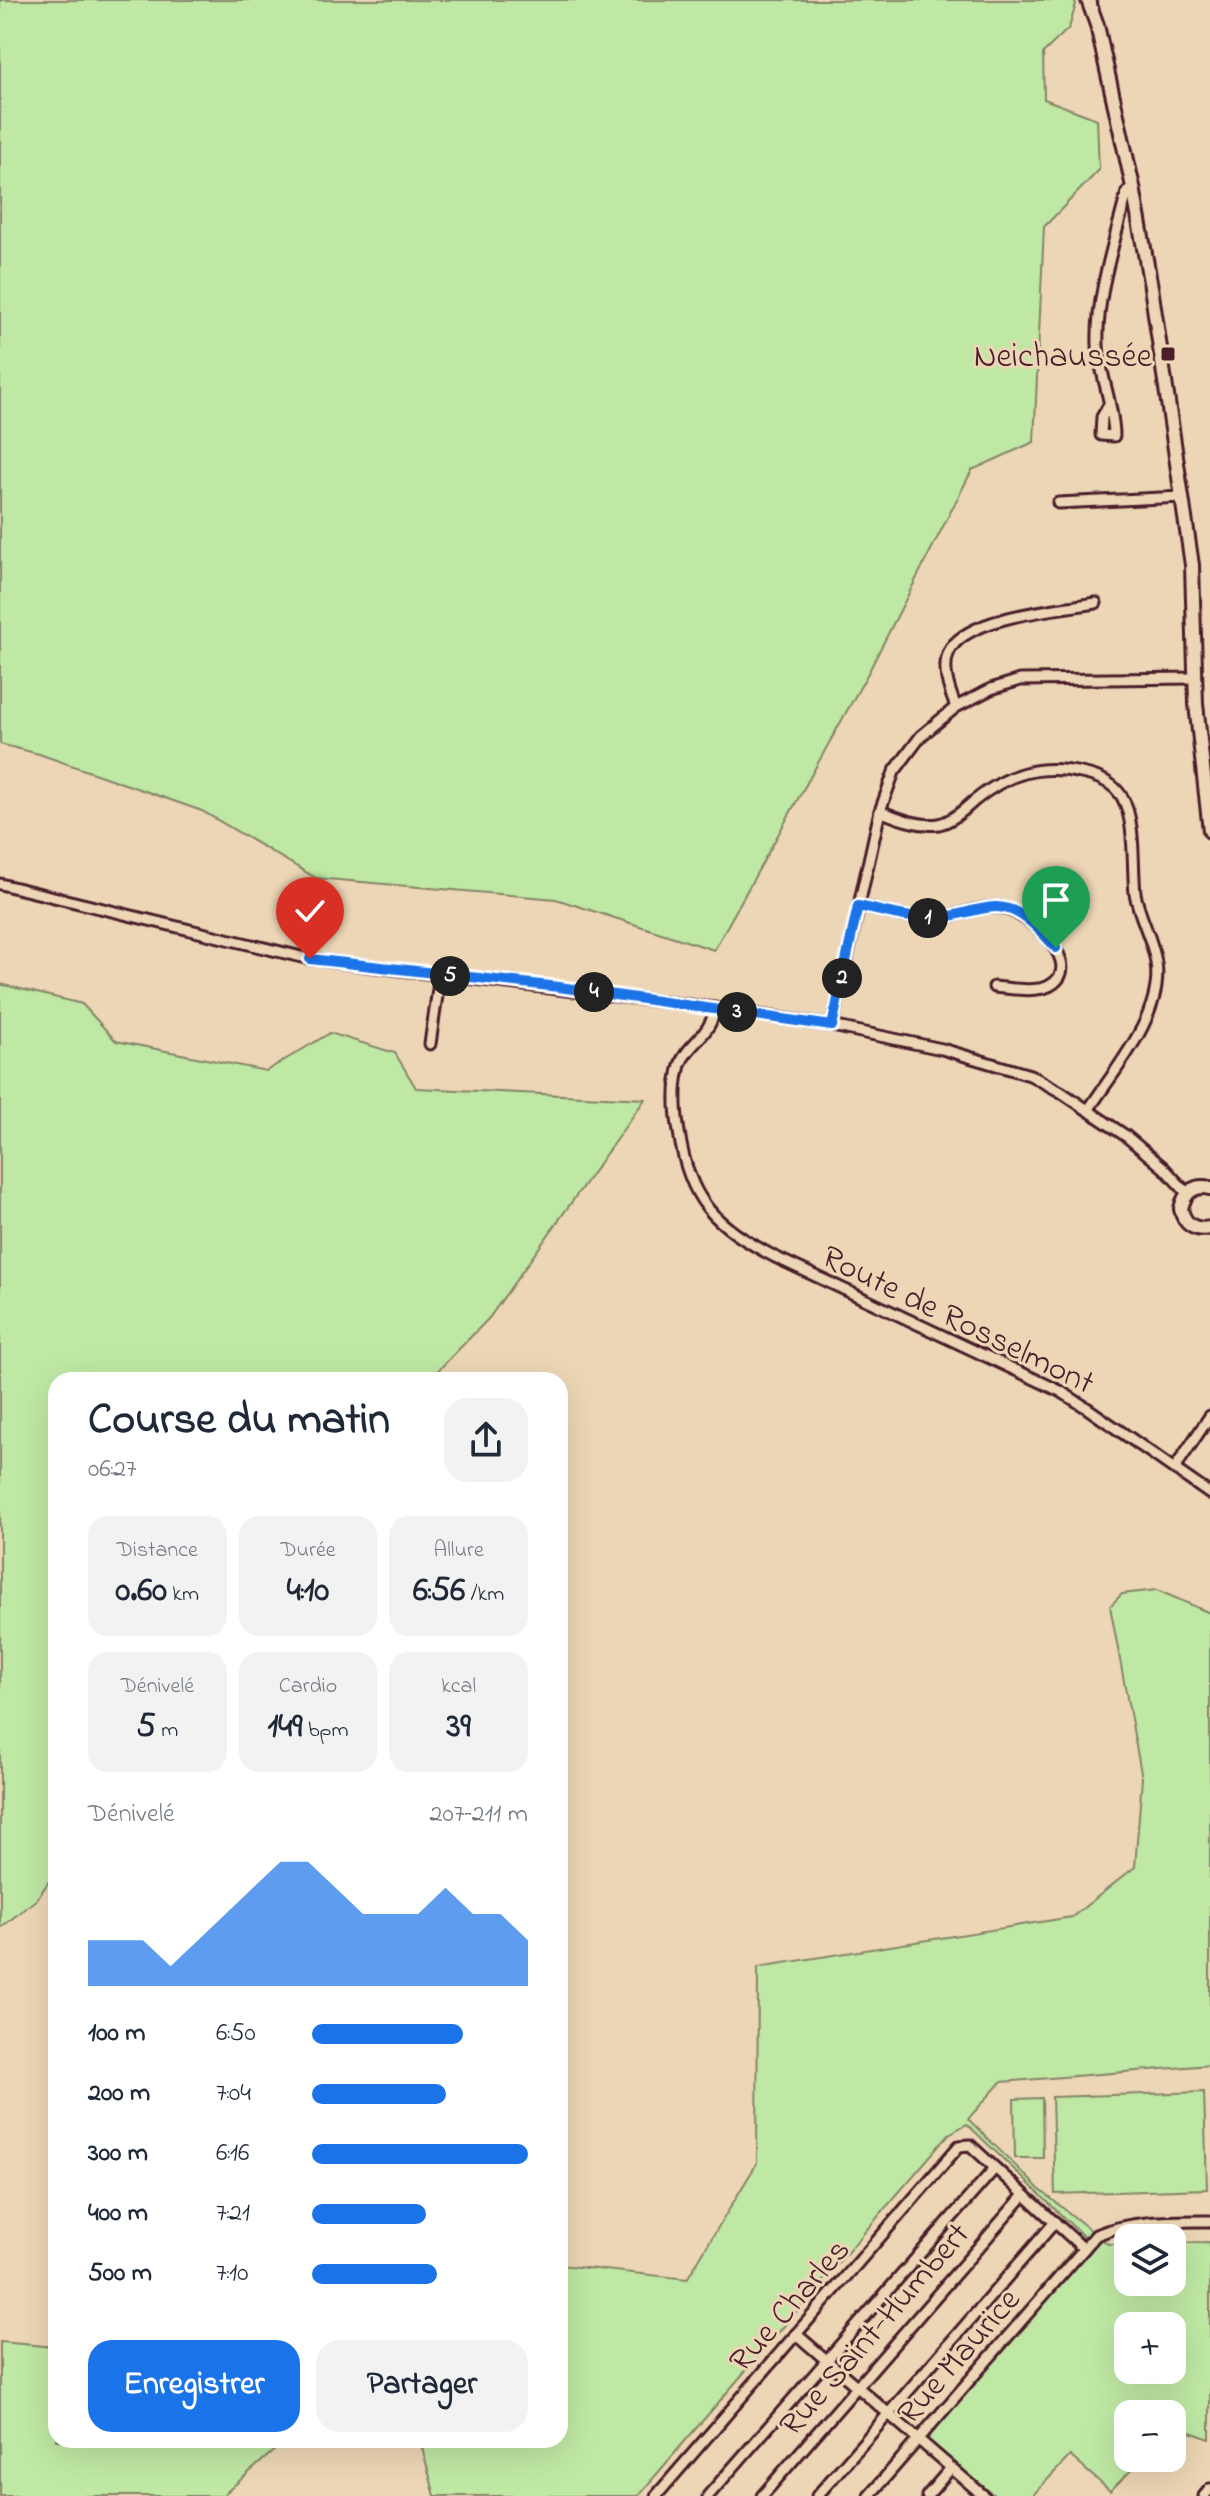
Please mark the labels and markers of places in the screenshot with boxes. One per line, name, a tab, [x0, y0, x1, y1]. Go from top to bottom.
place label: Neichaussée	[974, 333, 1153, 383]
marker: Neichaussée	[1159, 345, 1177, 363]
pin	[1022, 866, 1090, 948]
pin	[276, 877, 344, 959]
pin: 1	[908, 898, 948, 938]
pin: 5	[430, 956, 470, 996]
pin: 2	[822, 958, 862, 998]
pin: 4	[574, 972, 614, 1012]
pin: 3	[717, 992, 757, 1032]

